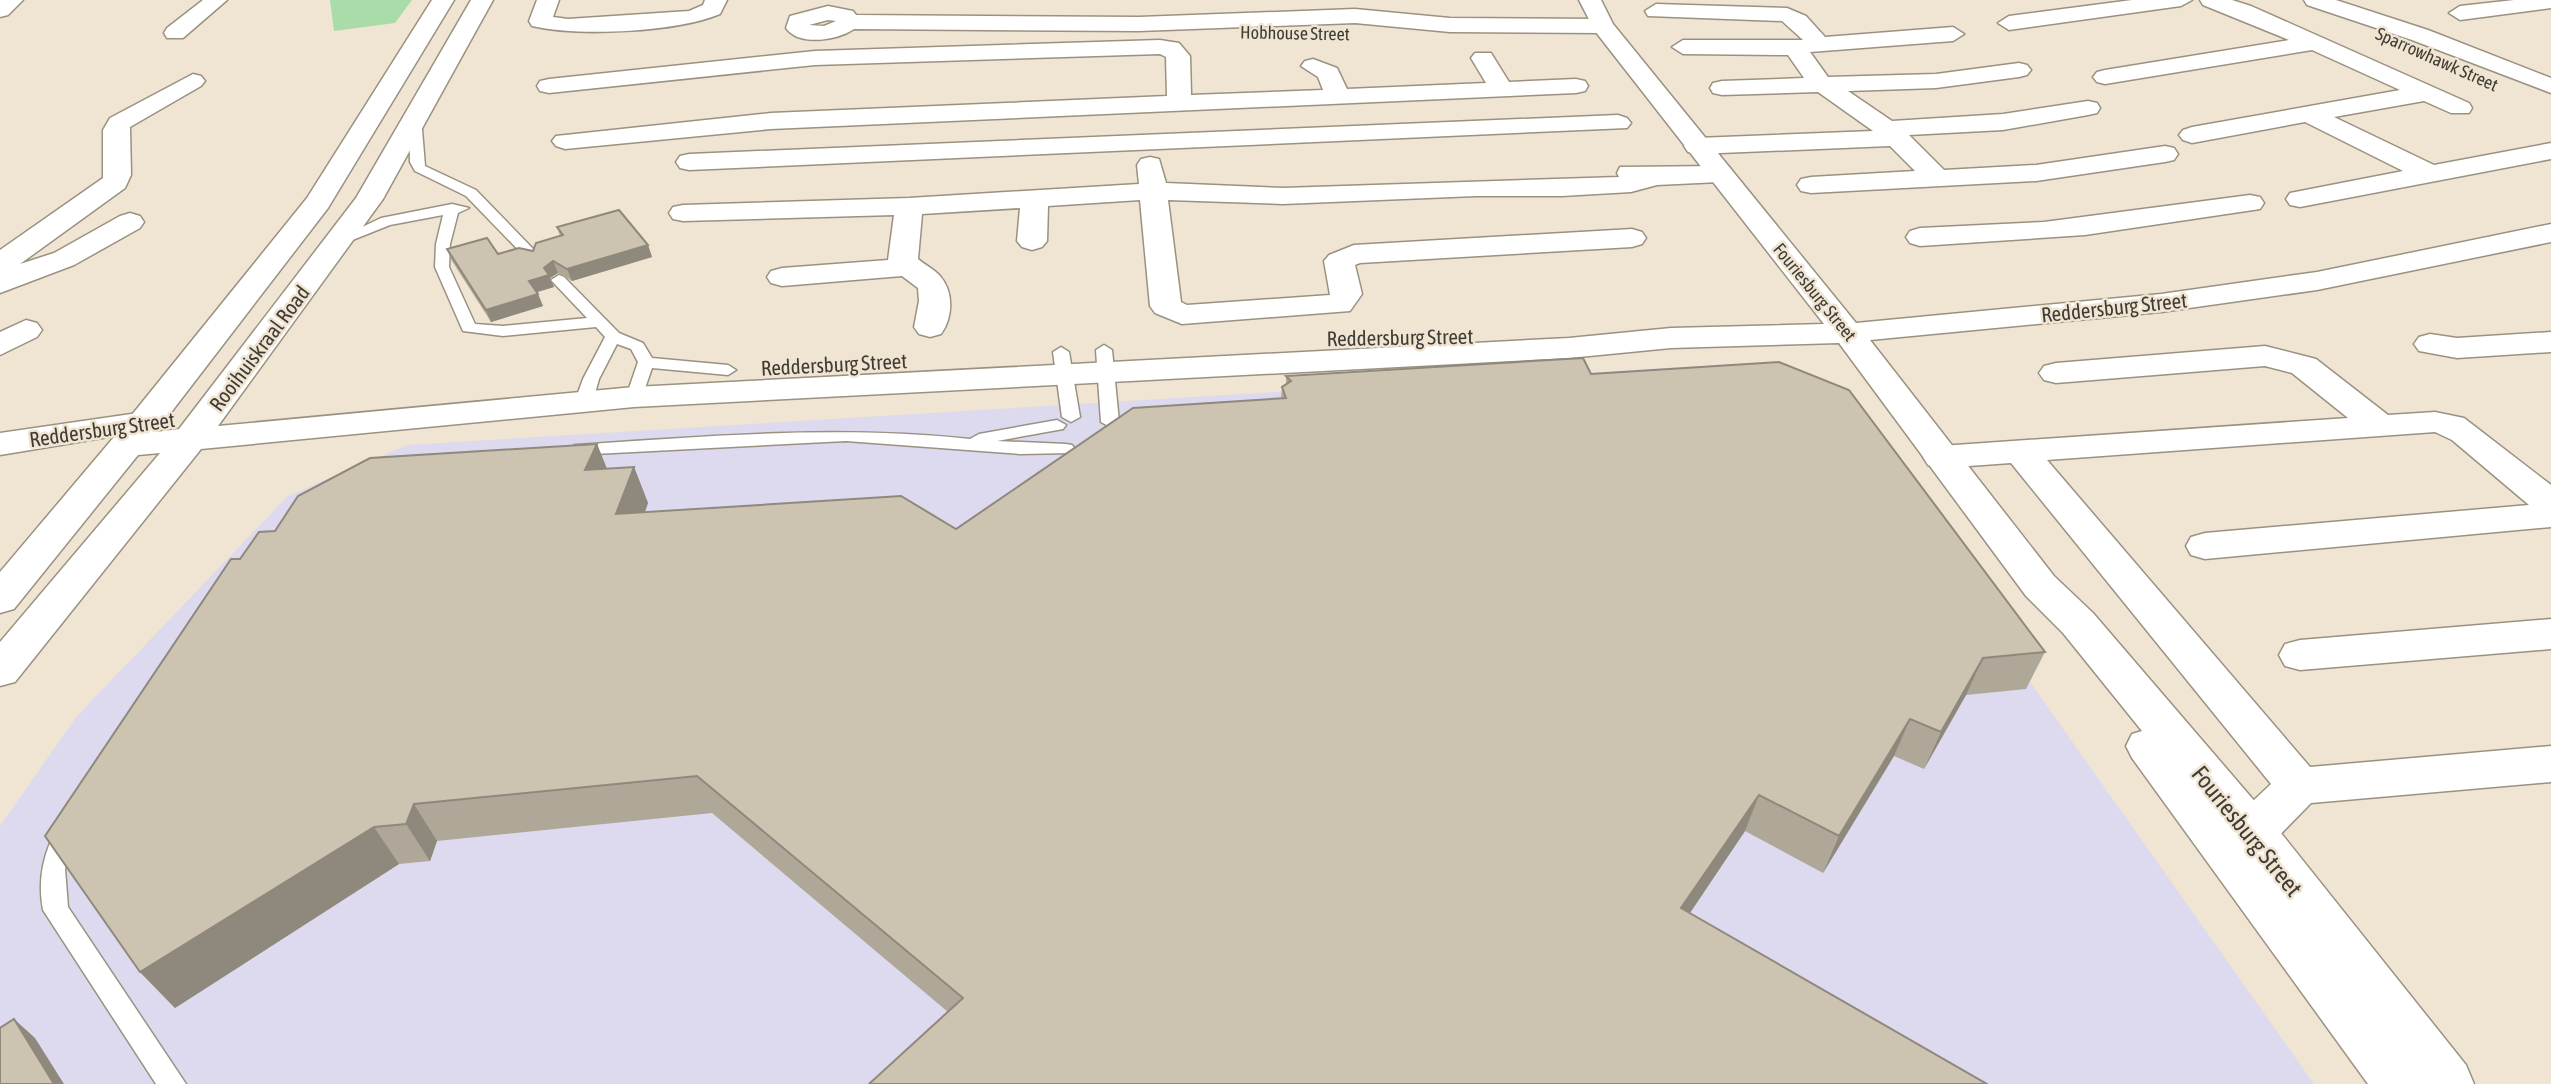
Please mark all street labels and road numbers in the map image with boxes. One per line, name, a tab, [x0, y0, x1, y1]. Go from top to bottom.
street label: Hobhouse Street	[1240, 22, 1350, 44]
street label: Sparrowhawk Street	[2373, 23, 2501, 95]
street label: Fouriesburg Street	[1769, 239, 1861, 345]
street label: Rooihuiskraal Road	[204, 281, 314, 415]
street label: Reddersburg Street	[2040, 287, 2188, 327]
street label: Reddersburg Street	[1326, 324, 1474, 350]
street label: Reddersburg Street	[760, 348, 908, 380]
street label: Reddersburg Street	[28, 407, 176, 451]
street label: Fouriesburg Street	[2186, 760, 2308, 902]

